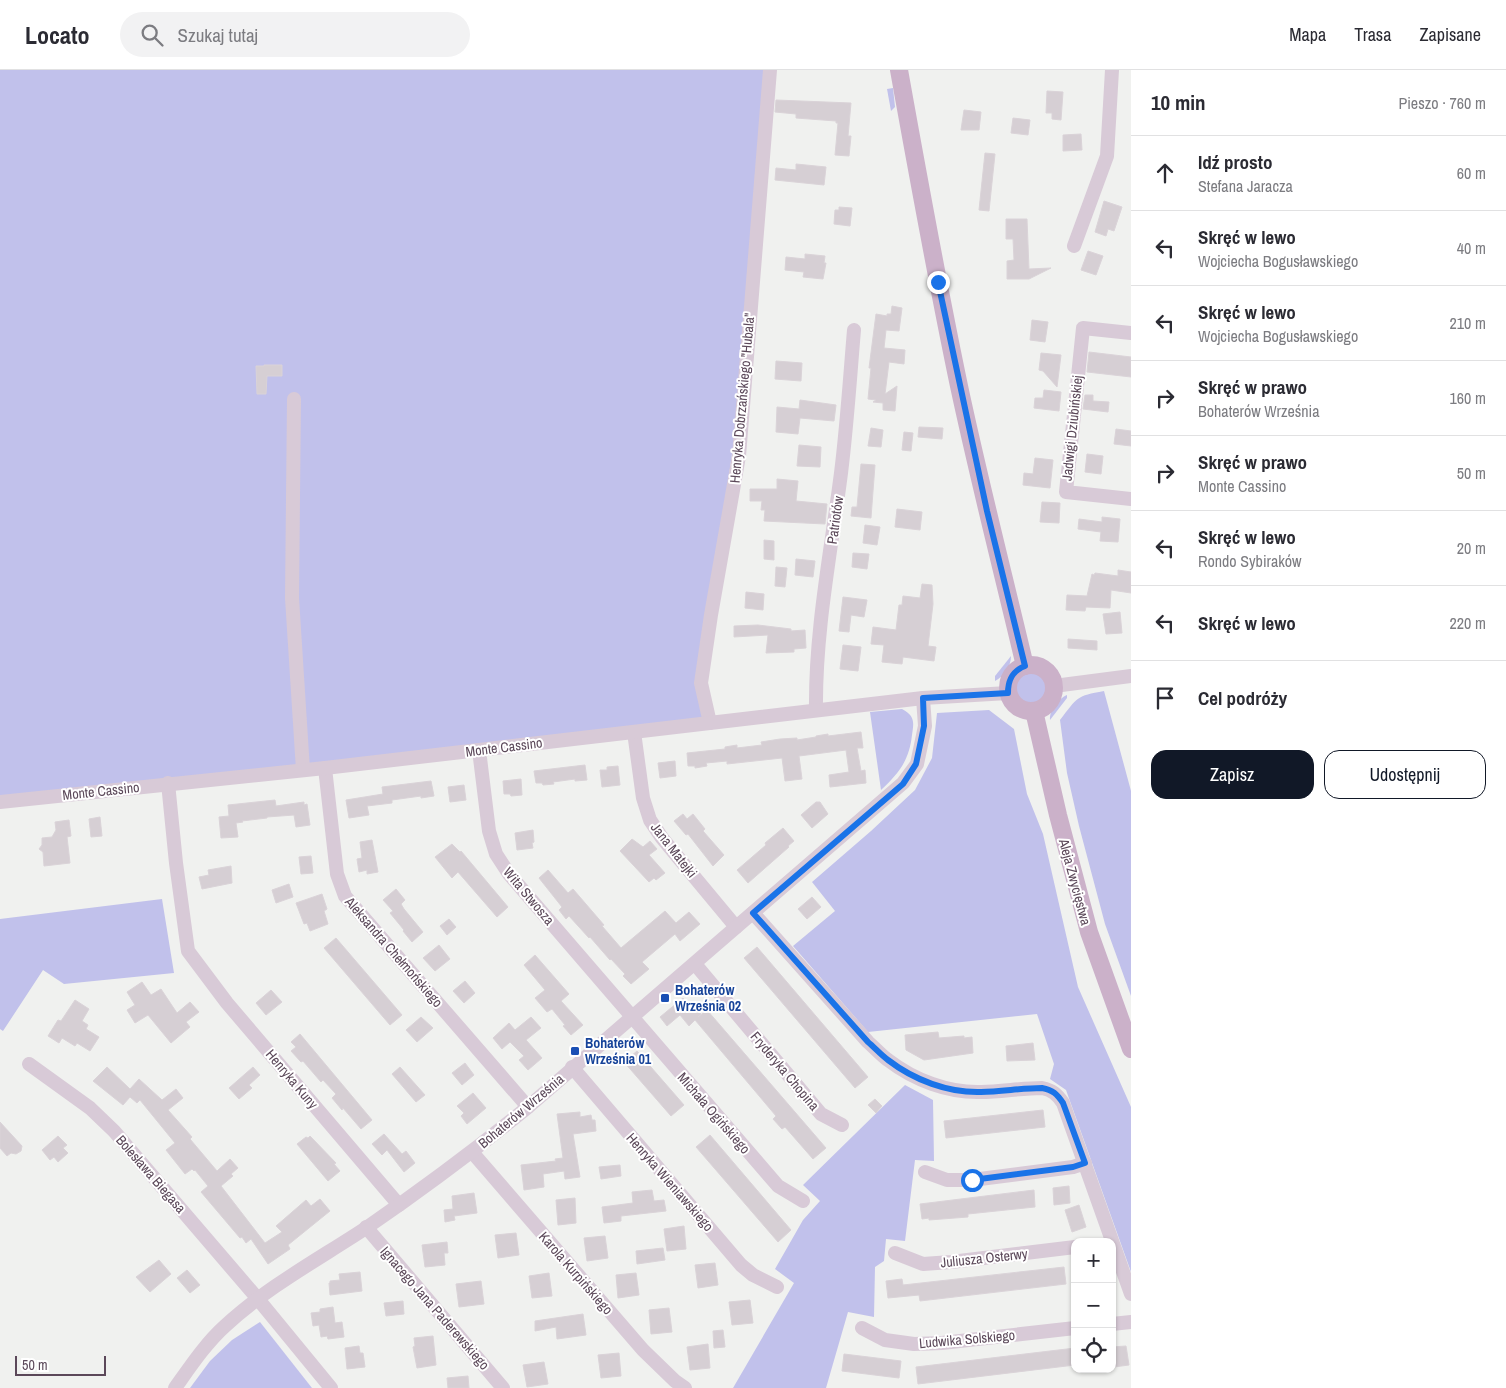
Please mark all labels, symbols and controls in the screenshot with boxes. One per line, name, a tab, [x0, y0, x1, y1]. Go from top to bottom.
search box	[120, 12, 470, 57]
text: Locato	[25, 19, 90, 51]
icon: search	[138, 21, 166, 49]
text: Szukaj tutaj	[178, 22, 258, 48]
text: Mapa	[1289, 22, 1326, 47]
text: Trasa	[1354, 22, 1391, 47]
text: Zapisane	[1419, 22, 1481, 47]
text: 10 min	[1151, 88, 1206, 117]
text: Pieszo · 760 m	[1398, 92, 1486, 114]
text: Idź prosto	[1198, 149, 1272, 175]
icon: ahead	[1151, 159, 1179, 187]
text: 60 m	[1457, 162, 1486, 184]
text: Stefana Jaracza	[1198, 175, 1293, 197]
text: Skręć w lewo	[1198, 224, 1296, 250]
icon: left	[1151, 234, 1179, 262]
text: 40 m	[1457, 237, 1486, 259]
text: Wojciecha Bogusławskiego	[1198, 250, 1358, 272]
route end	[927, 271, 950, 294]
text: Skręć w lewo	[1198, 299, 1296, 325]
icon: left	[1151, 309, 1179, 337]
street label: Henryka Dobrzańskiego "Hubala"	[726, 312, 758, 484]
text: 210 m	[1450, 312, 1486, 334]
text: Wojciecha Bogusławskiego	[1198, 325, 1358, 347]
street label: Jadwigi Dziubińskiej	[1058, 374, 1086, 482]
text: Skręć w prawo	[1198, 374, 1307, 400]
icon: right	[1151, 384, 1179, 412]
text: 160 m	[1450, 387, 1486, 409]
text: Bohaterów Września	[1198, 400, 1320, 422]
text: Skręć w prawo	[1198, 449, 1307, 475]
icon: right	[1151, 459, 1179, 487]
text: 50 m	[1457, 462, 1486, 484]
text: Monte Cassino	[1198, 475, 1286, 497]
street label: Patriotów	[823, 494, 847, 545]
text: Skręć w lewo	[1198, 524, 1296, 550]
icon: left	[1151, 534, 1179, 562]
text: 20 m	[1457, 537, 1486, 559]
text: Rondo Sybiraków	[1198, 550, 1302, 572]
icon: left	[1151, 609, 1179, 637]
text: Skręć w lewo	[1198, 610, 1296, 636]
text: 220 m	[1450, 612, 1486, 634]
icon: arrive	[1151, 684, 1179, 712]
text: Cel podróży	[1198, 685, 1287, 711]
street label: Monte Cassino	[465, 733, 543, 761]
button: Zapisz	[1151, 750, 1314, 799]
button: Udostępnij	[1324, 750, 1486, 799]
street label: Monte Cassino	[62, 778, 140, 804]
street label: Jana Matejki	[647, 819, 701, 881]
street label: Aleja Zwycięstwa	[1055, 836, 1095, 928]
street label: Wita Stwosza	[500, 863, 559, 929]
street label: Aleksandra Chełmońskiego	[340, 892, 447, 1011]
place label: Bohaterów Września 02	[675, 981, 741, 1015]
marker: Bohaterów Września 02	[659, 992, 671, 1004]
street label: Fryderyka Chopina	[747, 1028, 824, 1115]
place label: Bohaterów Września 01	[585, 1034, 652, 1068]
marker: Bohaterów Września 01	[569, 1045, 581, 1057]
street label: Henryka Kuny	[262, 1046, 322, 1113]
street label: Michała Ogińskiego	[674, 1069, 754, 1157]
street label: Bohaterów Września	[474, 1070, 568, 1152]
street label: Henryka Wieniawskiego	[622, 1129, 718, 1235]
street label: Bolesława Biegasa	[112, 1131, 190, 1217]
route start	[961, 1169, 984, 1192]
street label: Karola Kurpińskiego	[535, 1228, 617, 1318]
map controls	[1071, 1238, 1116, 1373]
button: +	[1071, 1238, 1116, 1283]
street label: Ignacego Jana Paderewskiego	[376, 1243, 494, 1373]
street label: Juliusza Osterwy	[940, 1244, 1029, 1272]
button: −	[1071, 1283, 1116, 1328]
street label: Ludwika Solskiego	[918, 1326, 1016, 1352]
button: locate	[1071, 1328, 1116, 1373]
scale bar	[15, 1353, 106, 1376]
text: 50 m	[22, 1356, 48, 1374]

